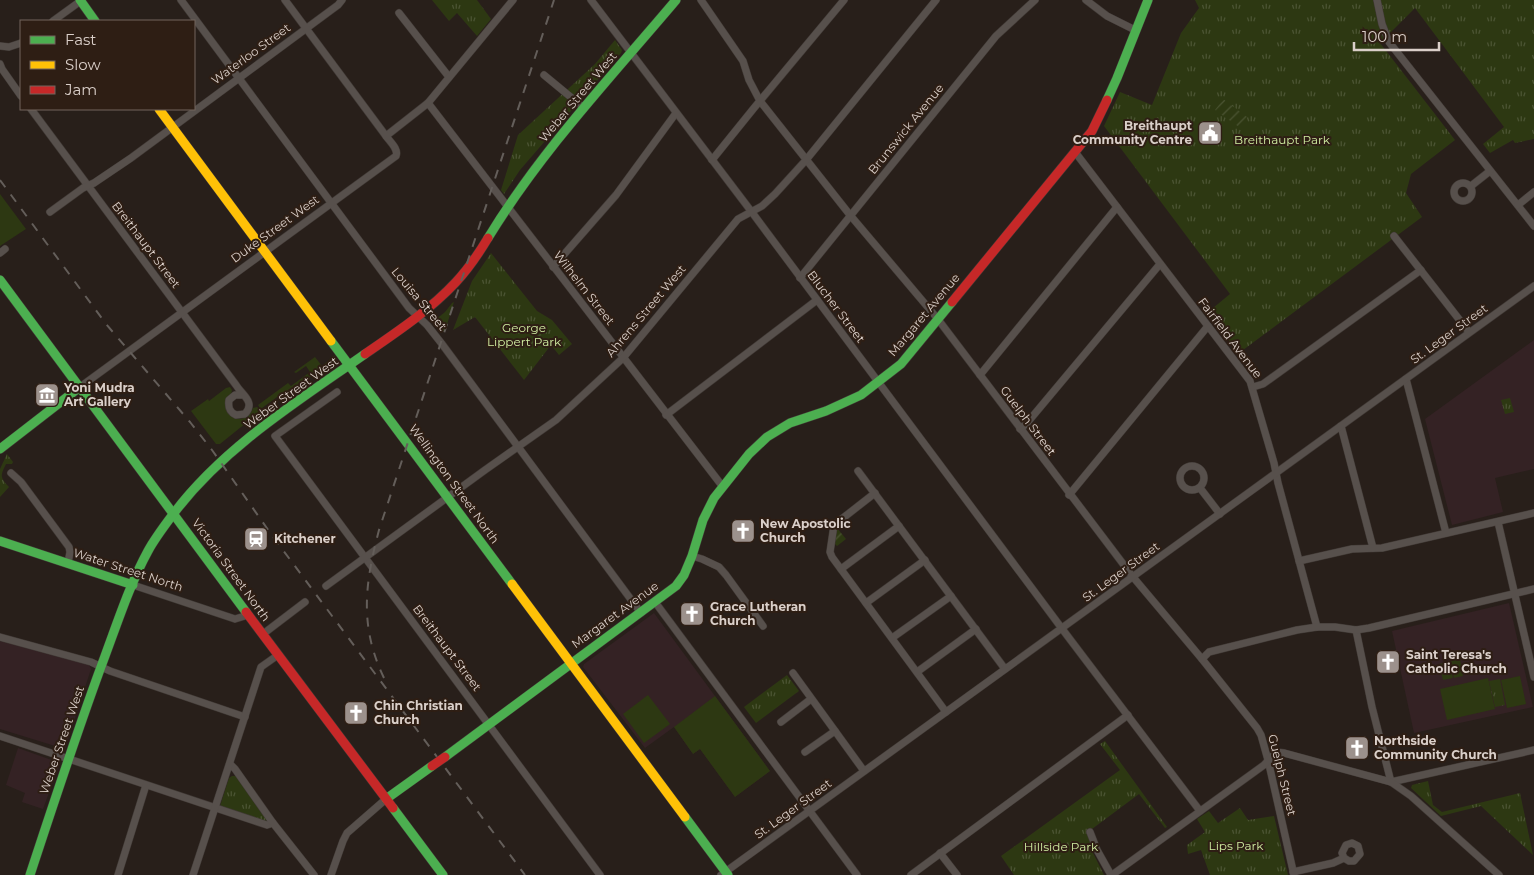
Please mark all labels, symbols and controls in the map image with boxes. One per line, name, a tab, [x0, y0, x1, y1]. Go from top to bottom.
legend	[20, 20, 195, 110]
street label: Waterloo Street	[208, 20, 293, 87]
scale bar	[1354, 20, 1439, 52]
text: 100 m	[1362, 27, 1407, 46]
text: Fast	[65, 30, 96, 49]
street label: Weber Street West	[535, 48, 620, 145]
text: Slow	[65, 55, 101, 74]
text: Jam	[64, 80, 97, 99]
street label: Brunswick Avenue	[865, 81, 947, 177]
place label: Breithaupt Community Centre	[1073, 118, 1193, 147]
public building icon: Breithaupt Community Centre	[1197, 120, 1223, 146]
park label: Breithaupt Park	[1234, 132, 1331, 147]
street label: Duke Street West	[228, 191, 322, 266]
street label: Breithaupt Street	[109, 198, 184, 291]
street label: Wilhelm Street	[551, 247, 618, 328]
street label: Ahrens Street West	[603, 261, 689, 360]
street label: Louisa Street	[389, 264, 450, 334]
street label: Blucher Street	[804, 268, 869, 346]
street label: Margaret Avenue	[885, 270, 963, 359]
street label: Fairfield Avenue	[1195, 294, 1266, 381]
street label: St. Leger Street	[1407, 300, 1490, 367]
park label: George Lippert Park	[487, 320, 562, 349]
street label: Weber Street West	[240, 353, 341, 432]
place label: Yoni Mudra Art Gallery	[63, 380, 135, 409]
museum icon: Yoni Mudra Art Gallery	[34, 382, 60, 408]
street label: Guelph Street	[997, 383, 1060, 459]
street label: Wellington Street North	[406, 421, 503, 546]
street label: Victoria Street North	[189, 515, 274, 624]
place label: New Apostolic Church	[760, 516, 851, 545]
church icon: New Apostolic Church	[730, 518, 756, 544]
station icon: Kitchener	[243, 526, 269, 552]
place label: Kitchener	[274, 531, 336, 546]
street label: St. Leger Street	[1079, 538, 1162, 605]
street label: Water Street North	[71, 545, 185, 594]
street label: Margaret Avenue	[568, 578, 661, 651]
place label: Grace Lutheran Church	[710, 599, 806, 628]
street label: Breithaupt Street	[410, 601, 485, 694]
church icon: Grace Lutheran Church	[679, 601, 705, 627]
place label: Saint Teresa's Catholic Church	[1406, 647, 1507, 676]
church icon: Saint Teresa's Catholic Church	[1375, 649, 1401, 675]
street label: Weber Street West	[36, 684, 87, 796]
place label: Chin Christian Church	[374, 698, 463, 727]
church icon: Chin Christian Church	[343, 700, 369, 726]
street label: Guelph Street	[1265, 733, 1300, 817]
place label: Northside Community Church	[1374, 733, 1497, 762]
church icon: Northside Community Church	[1344, 735, 1370, 761]
street label: St. Leger Street	[751, 775, 834, 842]
park label: Lips Park	[1209, 838, 1264, 853]
park label: Hillside Park	[1024, 839, 1099, 854]

